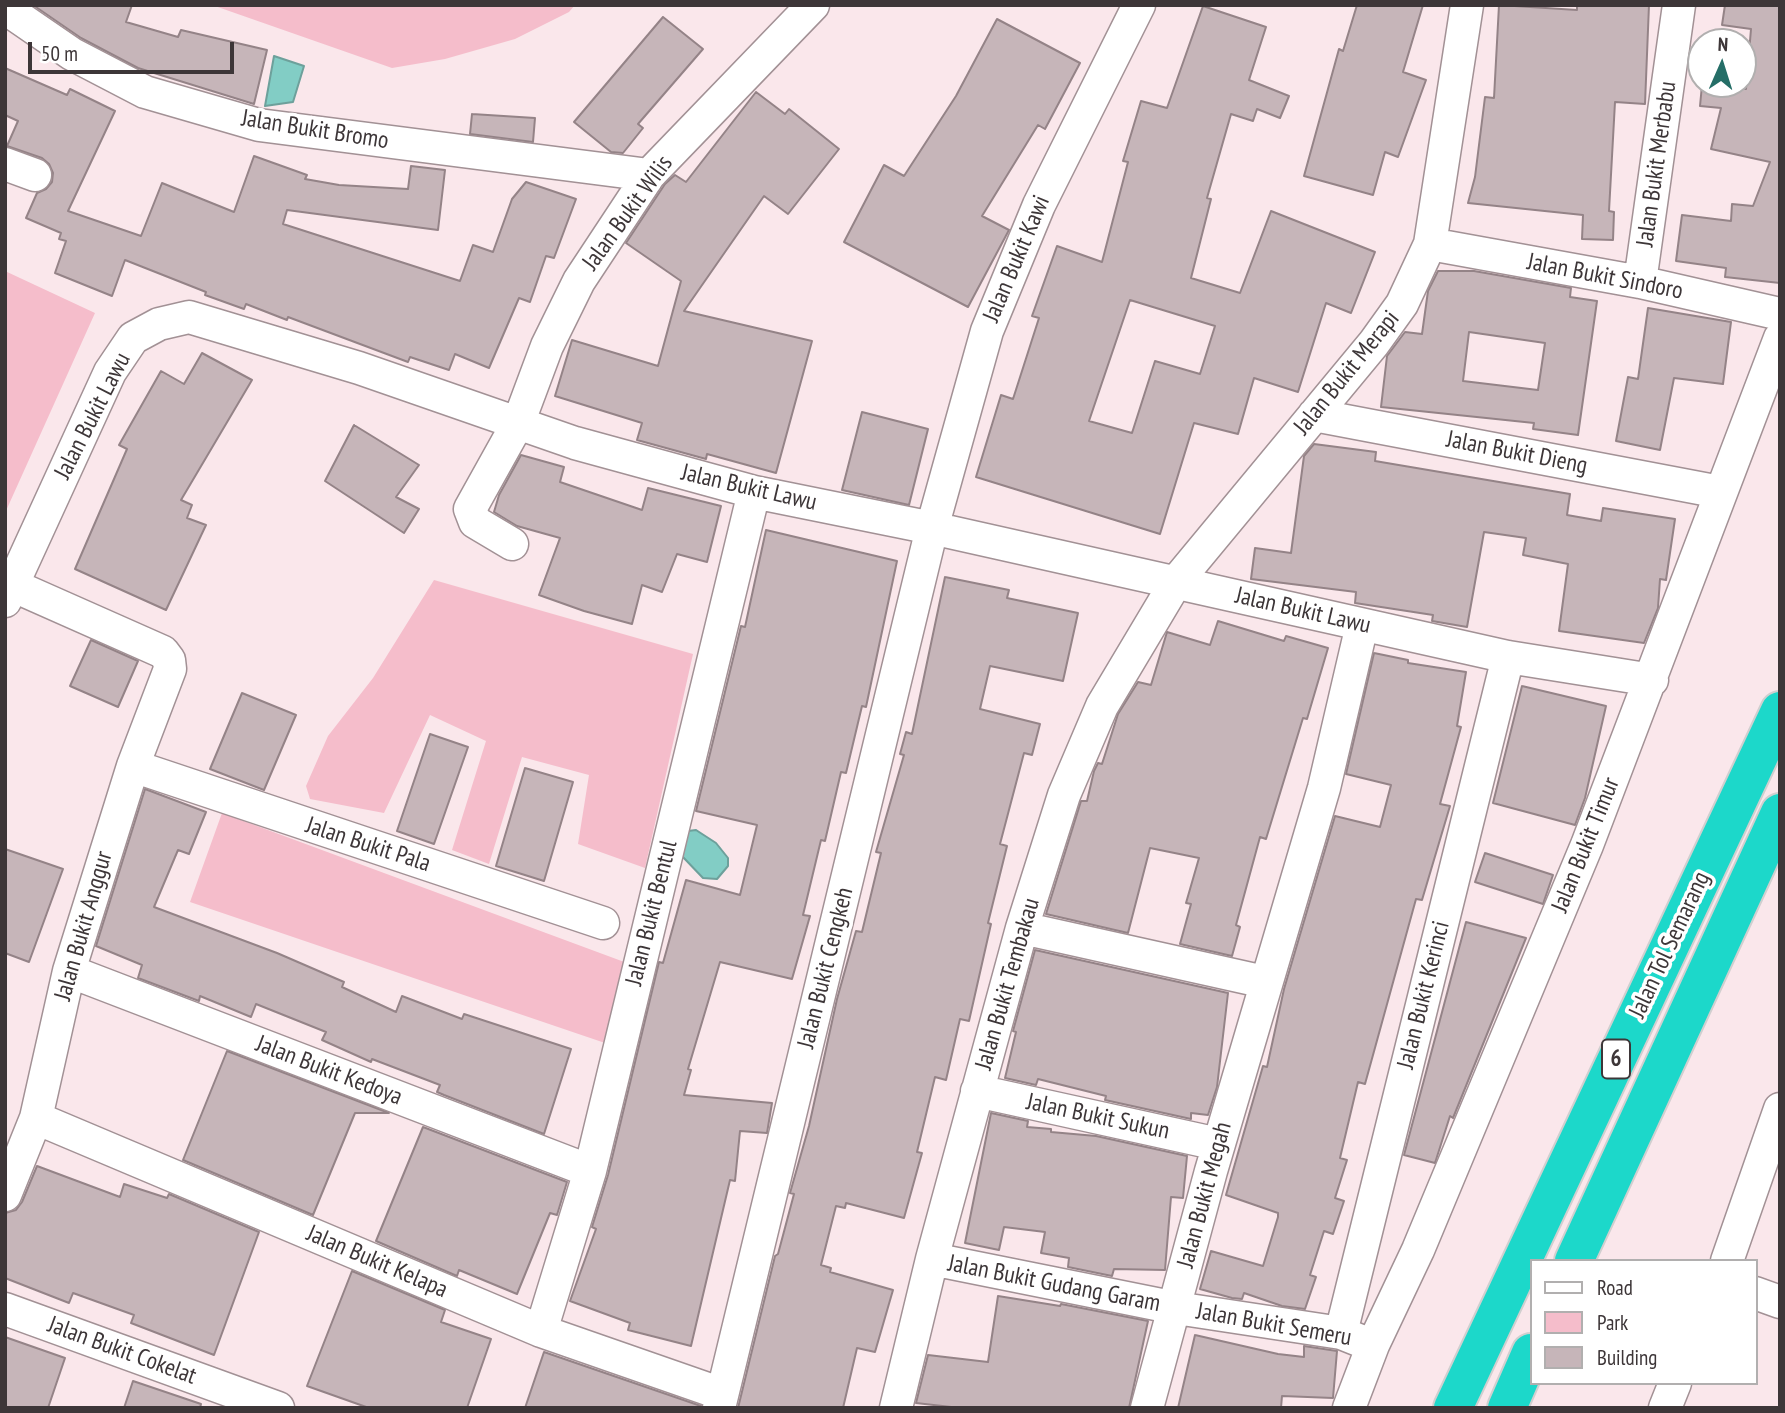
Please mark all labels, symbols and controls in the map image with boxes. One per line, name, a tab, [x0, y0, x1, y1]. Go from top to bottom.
scale bar	[32, 28, 238, 72]
north arrow	[1687, 28, 1757, 98]
text: N	[1717, 32, 1729, 56]
text: 50 m	[41, 40, 78, 67]
street label: Jalan Bukit Merbabu	[1631, 79, 1683, 249]
street label: Jalan Bukit Bromo	[239, 104, 391, 156]
street label: Jalan Bukit Wilis	[577, 150, 679, 276]
street label: Jalan Bukit Kawi	[977, 192, 1057, 326]
street label: Jalan Bukit Sindoro	[1525, 248, 1685, 306]
street label: Jalan Bukit Merapi	[1288, 305, 1406, 441]
street label: Jalan Bukit Lawu	[49, 348, 137, 484]
street label: Jalan Bukit Dieng	[1444, 425, 1590, 481]
street label: Jalan Bukit Lawu	[679, 458, 819, 518]
street label: Jalan Bukit Lawu	[1233, 581, 1373, 641]
street label: Jalan Bukit Timur	[1546, 773, 1626, 917]
street label: Jalan Bukit Pala	[302, 811, 434, 879]
street label: Jalan Bukit Bentul	[620, 837, 684, 989]
street label: Jalan Bukit Anggur	[49, 848, 119, 1004]
street label: Jalan Tol Semarang	[1624, 867, 1716, 1023]
street label: Jalan Bukit Cengkeh	[792, 885, 860, 1051]
street label: Jalan Bukit Tembakau	[970, 895, 1046, 1073]
street label: Jalan Bukit Kerinci	[1392, 918, 1456, 1072]
street label: Jalan Bukit Kedoya	[252, 1030, 406, 1112]
road number: 6	[1602, 1040, 1630, 1078]
street label: Jalan Bukit Sukun	[1024, 1088, 1172, 1146]
street label: Jalan Bukit Megah	[1172, 1119, 1238, 1271]
street label: Jalan Bukit Kelapa	[302, 1219, 452, 1305]
street label: Jalan Bukit Gudang Garam	[945, 1249, 1163, 1319]
legend	[1530, 1259, 1757, 1385]
text: Road	[1597, 1274, 1633, 1301]
street label: Jalan Bukit Semeru	[1194, 1297, 1354, 1353]
text: Park	[1597, 1309, 1628, 1336]
street label: Jalan Bukit Cokelat	[44, 1311, 200, 1391]
text: Building	[1597, 1344, 1657, 1371]

